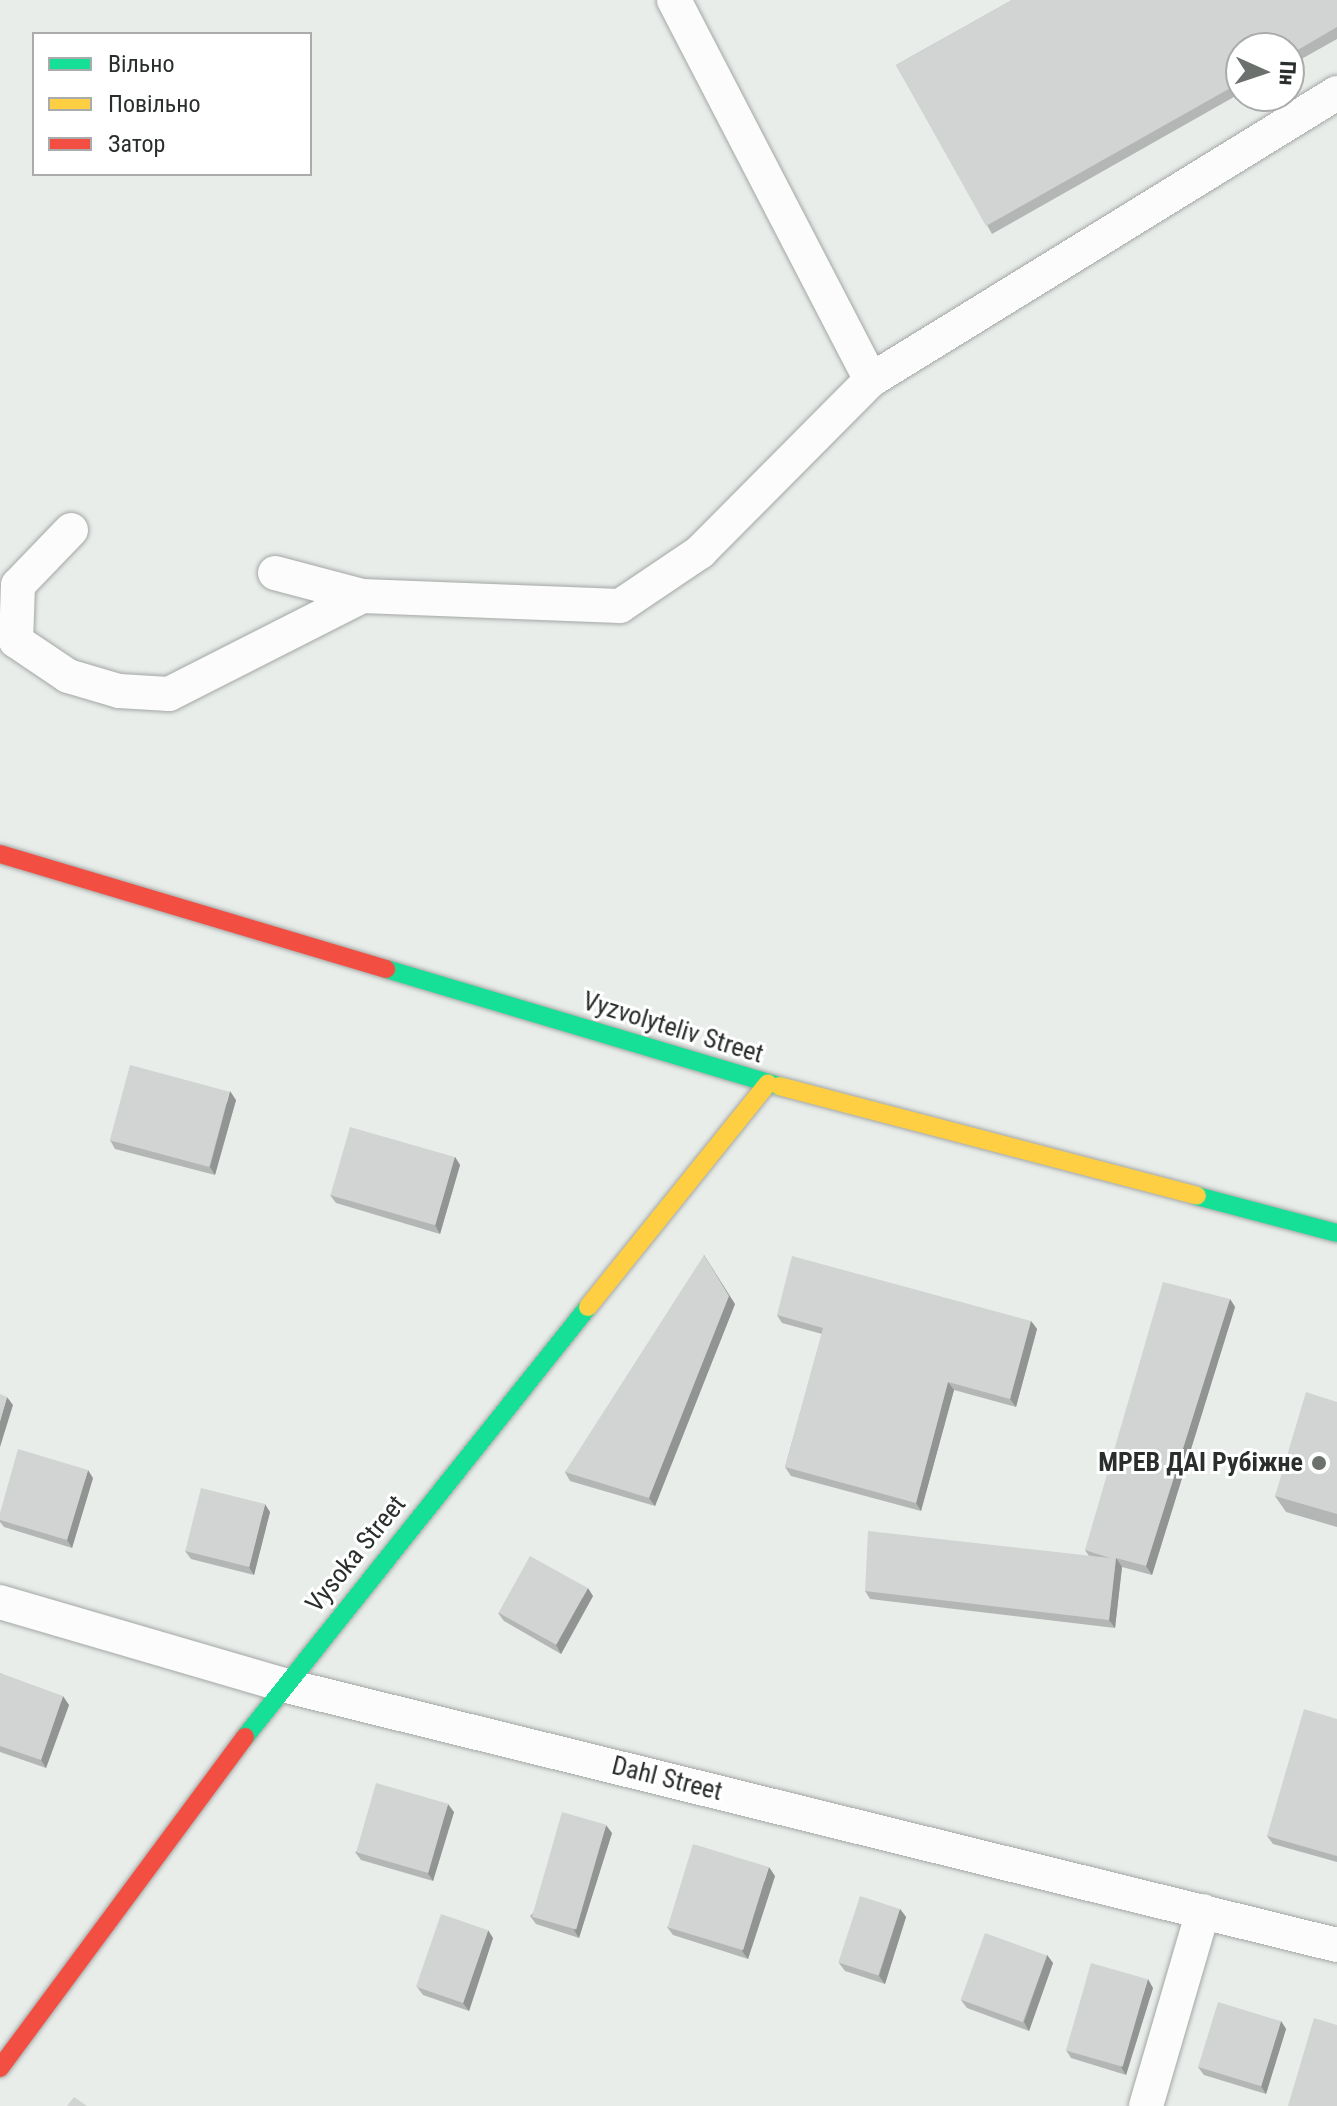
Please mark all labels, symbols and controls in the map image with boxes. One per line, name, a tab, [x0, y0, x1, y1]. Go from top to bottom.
legend	[32, 32, 312, 176]
north arrow	[1225, 32, 1305, 112]
text: Вільно	[108, 50, 175, 78]
text: Пн	[1274, 60, 1301, 86]
text: Повільно	[108, 90, 201, 118]
text: Затор	[108, 130, 165, 158]
street label: Vyzvolyteliv Street	[579, 986, 767, 1070]
place label: МРЕВ ДАІ Рубіжне	[1098, 1447, 1303, 1479]
marker: МРЕВ ДАІ Рубіжне	[1310, 1454, 1328, 1472]
street label: Vysoka Street	[299, 1489, 413, 1619]
street label: Dahl Street	[609, 1750, 725, 1808]

